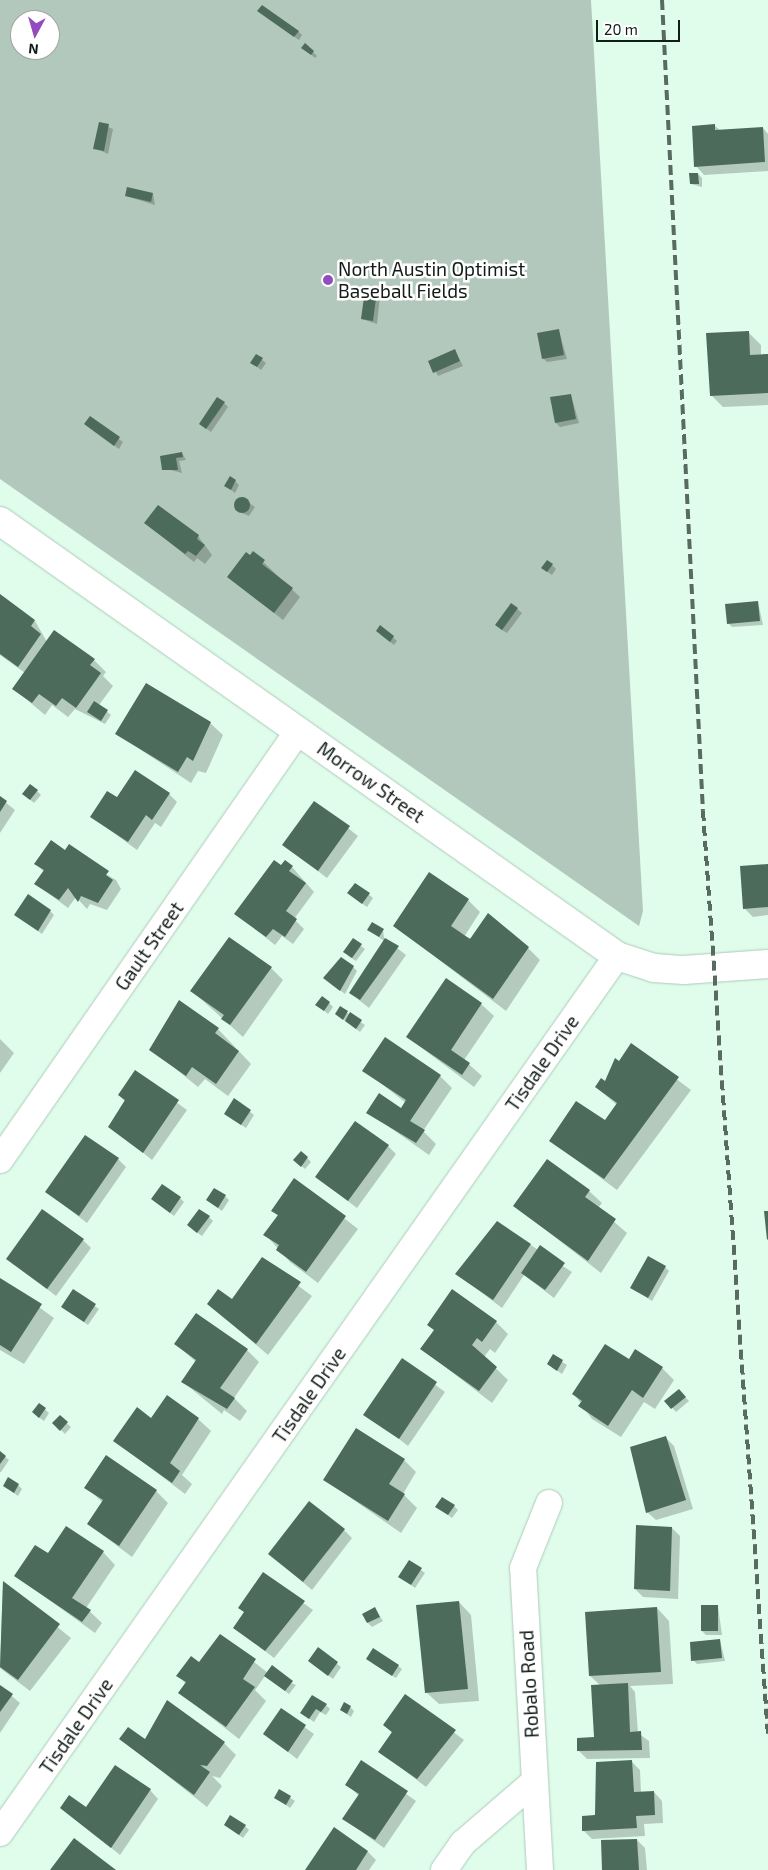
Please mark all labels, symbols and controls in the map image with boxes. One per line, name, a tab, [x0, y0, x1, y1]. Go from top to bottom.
north arrow	[10, 10, 60, 60]
scale bar	[598, 10, 682, 42]
text: 20 m	[604, 20, 638, 38]
text: N	[28, 40, 39, 58]
place label: North Austin Optimist Baseball Fields	[338, 258, 526, 302]
marker: North Austin Optimist Baseball Fields	[322, 274, 334, 286]
street label: Morrow Street	[313, 737, 429, 827]
street label: Gault Street	[110, 897, 188, 995]
street label: Tisdale Drive	[501, 1011, 583, 1115]
street label: Tisdale Drive	[268, 1343, 350, 1447]
street label: Robalo Road	[515, 1629, 543, 1739]
street label: Tisdale Drive	[35, 1674, 117, 1778]

